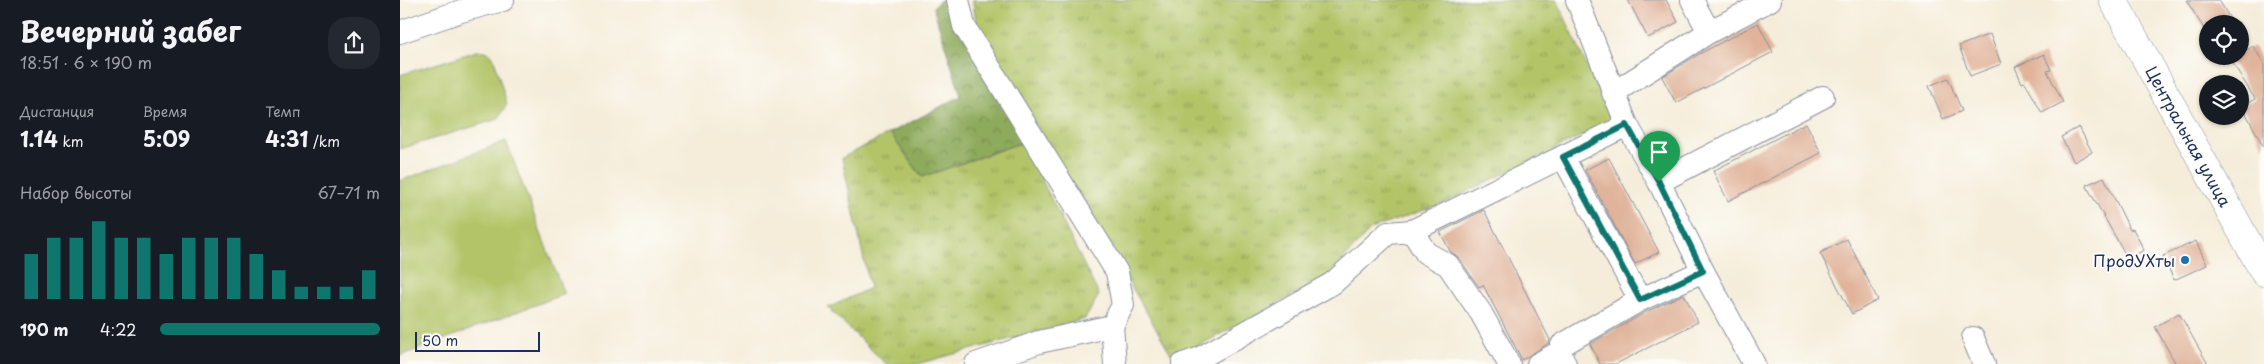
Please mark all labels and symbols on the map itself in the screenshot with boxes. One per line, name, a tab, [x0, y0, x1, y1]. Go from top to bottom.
street label: Центральная улица	[2140, 61, 2238, 211]
pin	[1638, 131, 1680, 182]
place label: ПродУХты	[2093, 248, 2175, 272]
marker: ПродУХты	[2179, 254, 2191, 266]
scale bar	[415, 329, 540, 352]

